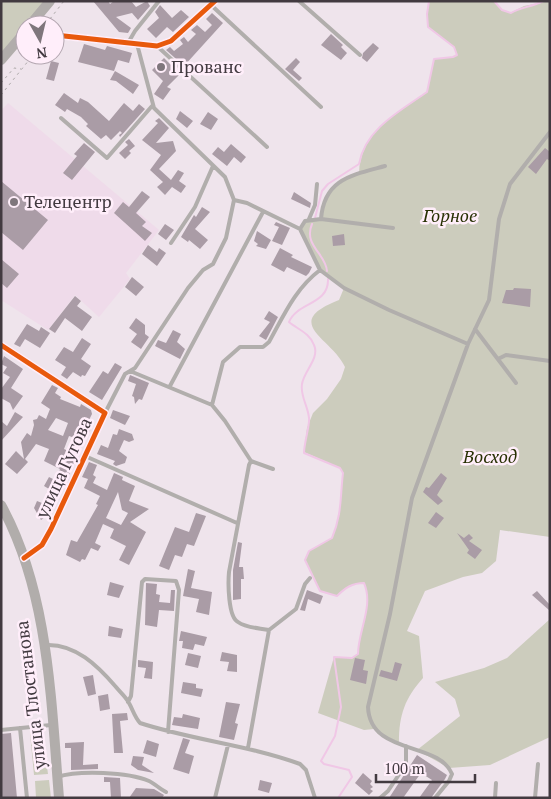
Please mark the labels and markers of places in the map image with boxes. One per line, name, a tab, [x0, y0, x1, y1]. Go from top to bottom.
place label: Прованс	[171, 54, 242, 78]
marker: Прованс	[155, 61, 167, 73]
place label: Телецентр	[24, 189, 112, 213]
marker: Телецентр	[8, 196, 20, 208]

